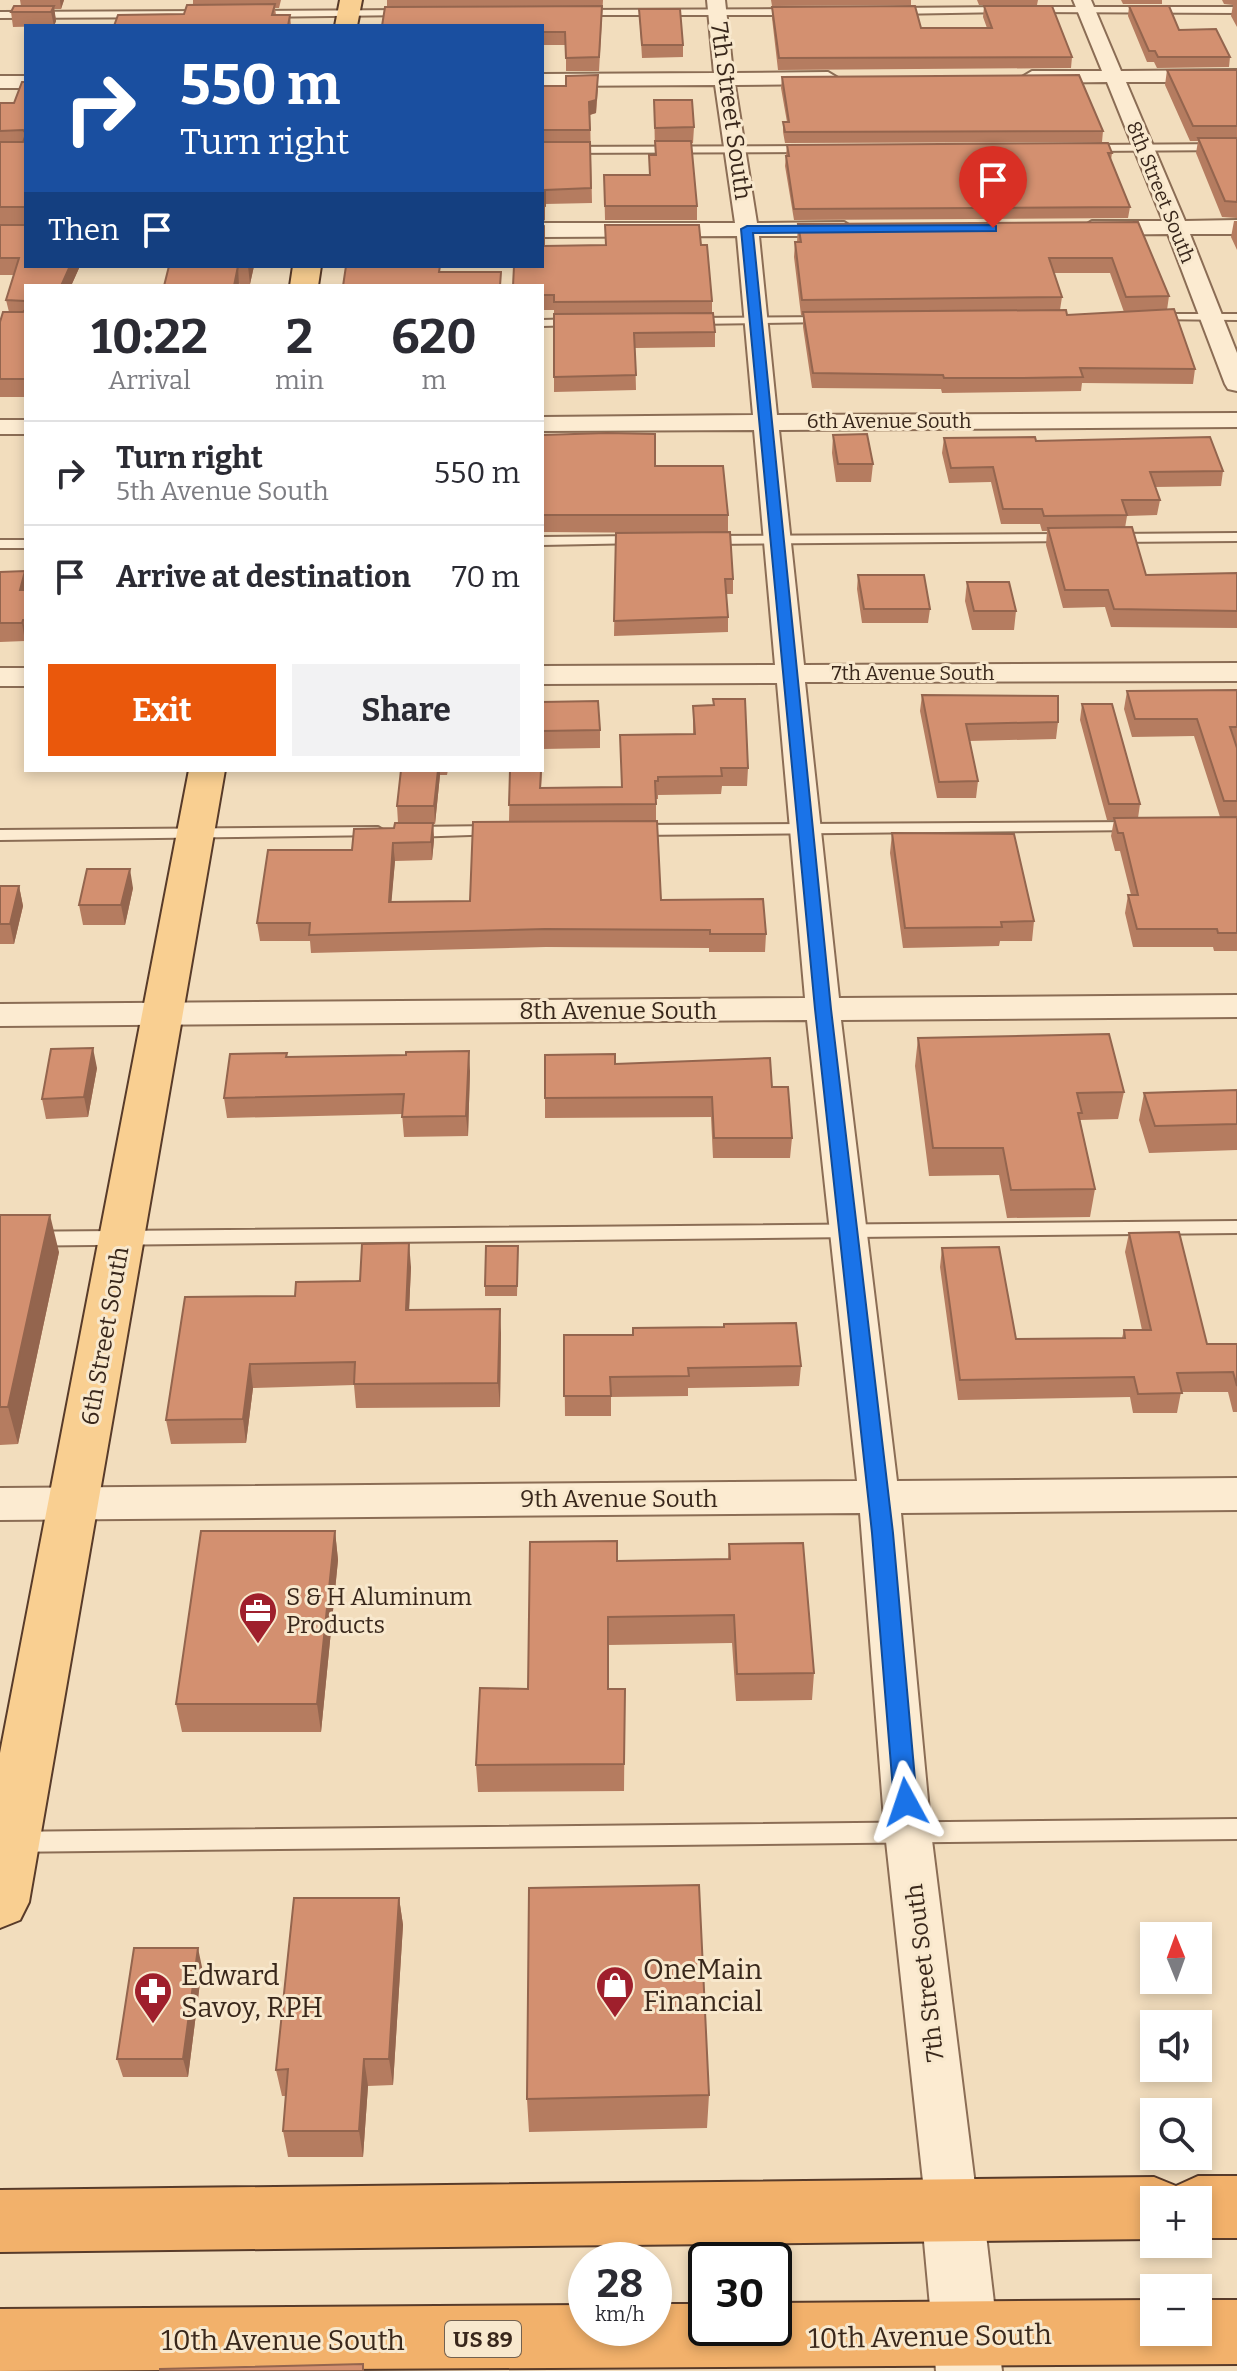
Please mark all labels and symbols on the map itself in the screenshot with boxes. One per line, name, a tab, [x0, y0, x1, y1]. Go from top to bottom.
street label: 7th Street South	[705, 20, 757, 202]
street label: 8th Street South	[1122, 118, 1201, 267]
pin	[959, 146, 1027, 228]
street label: 6th Avenue South	[807, 409, 972, 433]
street label: 7th Avenue South	[832, 661, 995, 685]
street label: 8th Avenue South	[519, 997, 717, 1025]
street label: 6th Street South	[76, 1244, 135, 1428]
street label: 9th Avenue South	[520, 1485, 718, 1513]
place label: S & H Aluminum Products	[286, 1583, 472, 1639]
office icon: S & H Aluminum Products	[237, 1590, 279, 1645]
position arrow	[864, 1760, 948, 1844]
street label: 7th Street South	[900, 1882, 950, 2064]
north arrow	[1140, 1922, 1212, 1994]
place label: OneMain Financial	[643, 1953, 763, 2018]
place label: Edward Savoy, RPH	[181, 1959, 323, 2024]
shop icon: OneMain Financial	[594, 1964, 636, 2019]
pharmacy icon: Edward Savoy, RPH	[132, 1970, 174, 2025]
speed limit sign: 30	[688, 2242, 792, 2346]
street label: 10th Avenue South	[808, 2318, 1052, 2355]
road number: US 89	[445, 2321, 521, 2357]
street label: 10th Avenue South	[161, 2324, 405, 2357]

